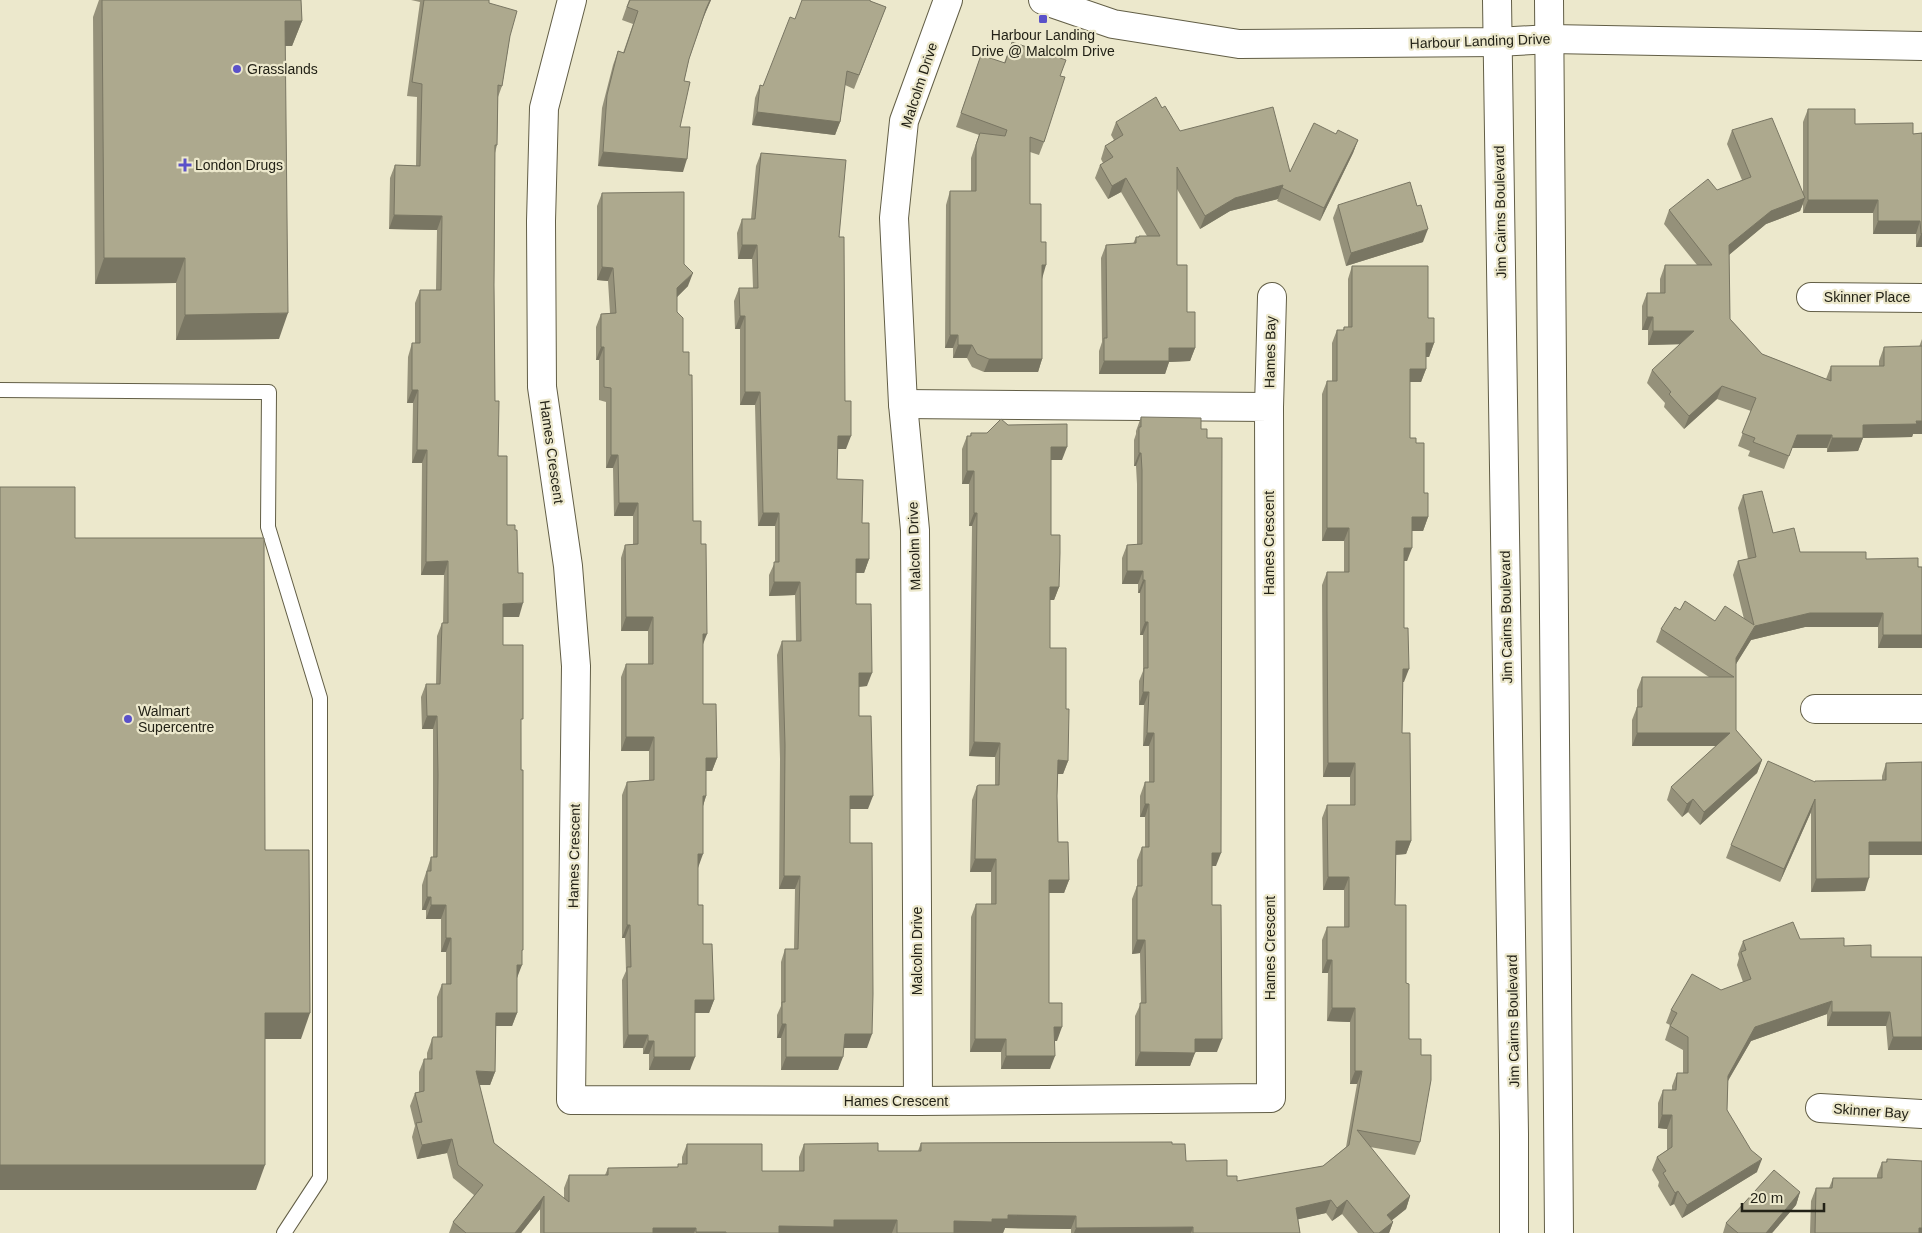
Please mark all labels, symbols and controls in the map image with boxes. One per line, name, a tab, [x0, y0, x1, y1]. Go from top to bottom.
marker: Harbour Landing Drive @ Malcolm Drive	[1037, 13, 1049, 25]
place label: Harbour Landing Drive @ Malcolm Drive	[971, 27, 1115, 59]
street label: Harbour Landing Drive	[1409, 31, 1551, 51]
street label: Malcolm Drive	[898, 40, 940, 130]
place label: Grasslands	[247, 61, 318, 77]
marker: Grasslands	[231, 63, 243, 75]
street label: Jim Cairns Boulevard	[1491, 145, 1509, 279]
place label: London Drugs	[195, 157, 283, 173]
marker: London Drugs	[179, 159, 191, 171]
street label: Skinner Place	[1824, 289, 1910, 305]
street label: Hames Bay	[1261, 316, 1279, 388]
street label: Hames Crescent	[537, 399, 567, 505]
street label: Hames Crescent	[1261, 491, 1277, 595]
street label: Malcolm Drive	[904, 501, 924, 591]
street label: Jim Cairns Boulevard	[1497, 550, 1515, 684]
place label: Walmart Supercentre	[138, 703, 214, 735]
marker: Walmart Supercentre	[122, 713, 134, 725]
street label: Hames Crescent	[565, 804, 583, 908]
street label: Hames Crescent	[1262, 896, 1278, 1000]
street label: Malcolm Drive	[909, 906, 925, 995]
street label: Jim Cairns Boulevard	[1504, 954, 1522, 1088]
street label: Hames Crescent	[844, 1093, 948, 1109]
street label: Skinner Bay	[1833, 1100, 1909, 1122]
scale bar	[1742, 1180, 1824, 1212]
text: 20 m	[1750, 1189, 1783, 1206]

